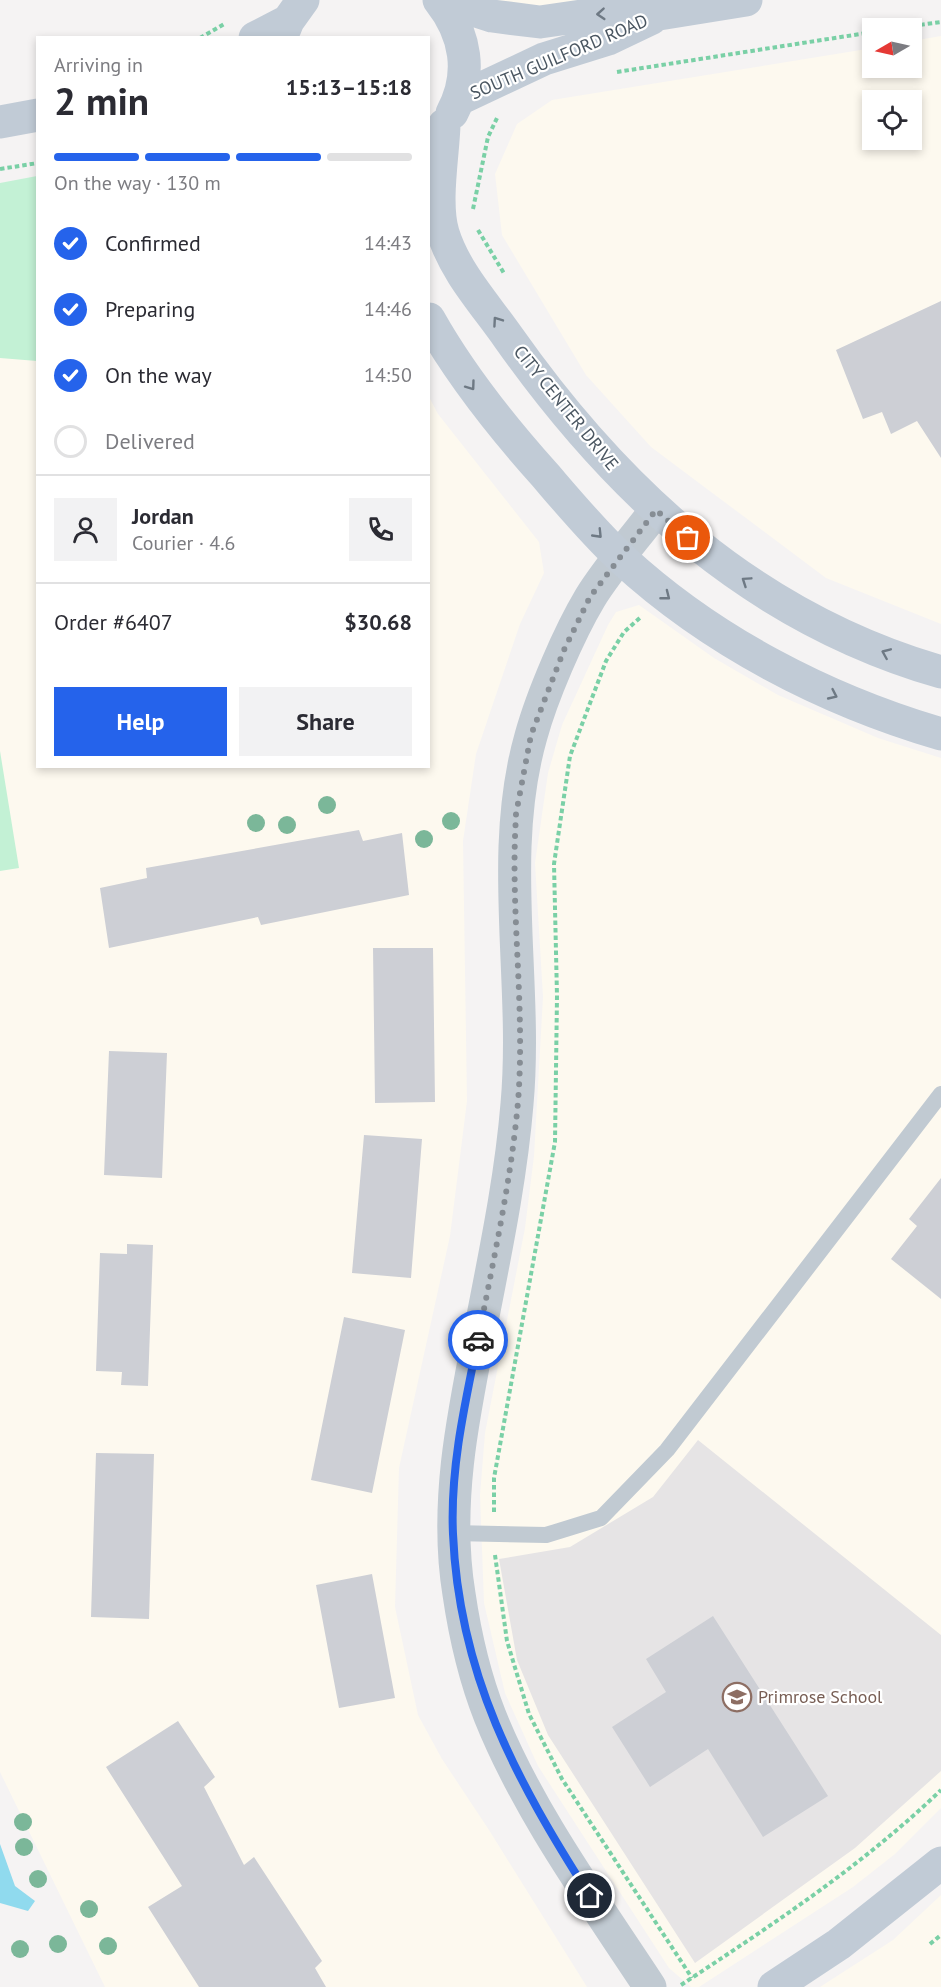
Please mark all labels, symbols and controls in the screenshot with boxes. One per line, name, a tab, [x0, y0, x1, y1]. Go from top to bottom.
one-way arrow	[596, 7, 606, 20]
street label: SOUTH GUILFORD ROAD	[467, 9, 651, 104]
north arrow	[862, 18, 922, 78]
map controls	[862, 18, 922, 150]
text: Arriving in	[54, 52, 143, 78]
text: 15:13–15:18	[286, 73, 412, 101]
text: 2 min	[54, 75, 149, 126]
button: locate	[862, 90, 922, 150]
text: On the way · 130 m	[54, 170, 221, 196]
icon: check	[54, 227, 87, 260]
text: Confirmed	[105, 229, 201, 257]
text: 14:43	[364, 230, 412, 256]
icon: check	[54, 293, 87, 326]
text: Preparing	[105, 295, 195, 323]
text: 14:46	[364, 296, 412, 322]
one-way arrow	[493, 316, 504, 327]
street label: CITY CENTER DRIVE	[509, 340, 624, 475]
icon: check	[54, 359, 87, 392]
text: On the way	[105, 361, 212, 389]
text: 14:50	[364, 362, 412, 388]
one-way arrow	[464, 379, 475, 390]
text: Delivered	[105, 427, 195, 455]
button: person	[54, 498, 117, 561]
button: phone	[349, 498, 412, 561]
text: Jordan	[132, 502, 194, 530]
pin	[662, 512, 713, 563]
icon: bag	[671, 521, 704, 554]
one-way arrow	[591, 527, 602, 537]
text: Courier · 4.6	[132, 530, 235, 556]
one-way arrow	[742, 577, 753, 588]
one-way arrow	[659, 588, 670, 599]
text: Order #6407	[54, 608, 173, 636]
text: $30.68	[344, 608, 412, 636]
one-way arrow	[881, 648, 892, 660]
button: Help	[54, 687, 227, 756]
button: Share	[239, 687, 412, 756]
one-way arrow	[827, 688, 838, 700]
courier	[448, 1310, 508, 1370]
icon: car	[462, 1324, 495, 1357]
school or university icon: Primrose School	[721, 1681, 753, 1713]
place label: Primrose School	[758, 1685, 883, 1708]
pin	[564, 1870, 615, 1921]
icon: home	[573, 1879, 606, 1912]

